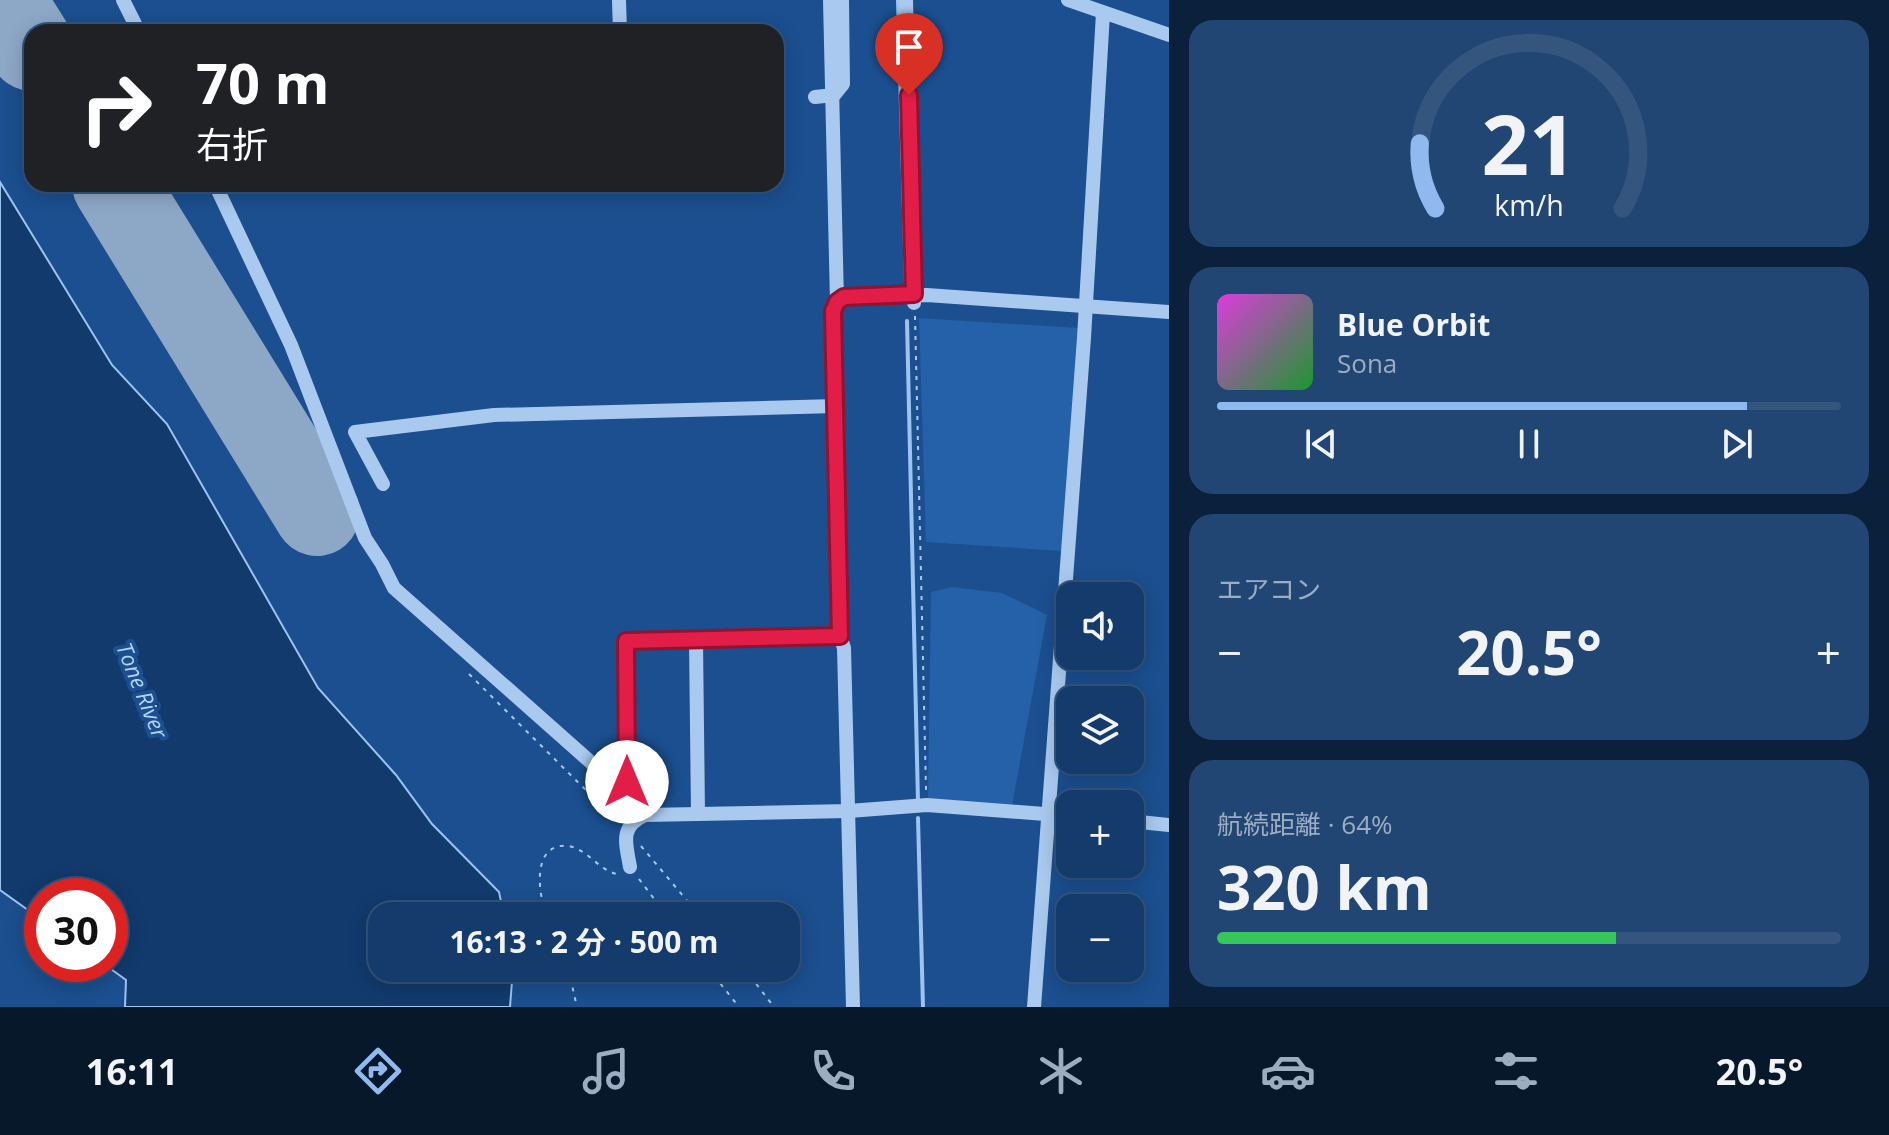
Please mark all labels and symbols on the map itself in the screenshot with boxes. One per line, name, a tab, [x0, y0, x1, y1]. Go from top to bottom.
pin	[875, 13, 943, 95]
water label: Tone River	[110, 638, 176, 743]
position arrow	[585, 740, 669, 824]
speed limit sign: 30	[24, 878, 128, 982]

